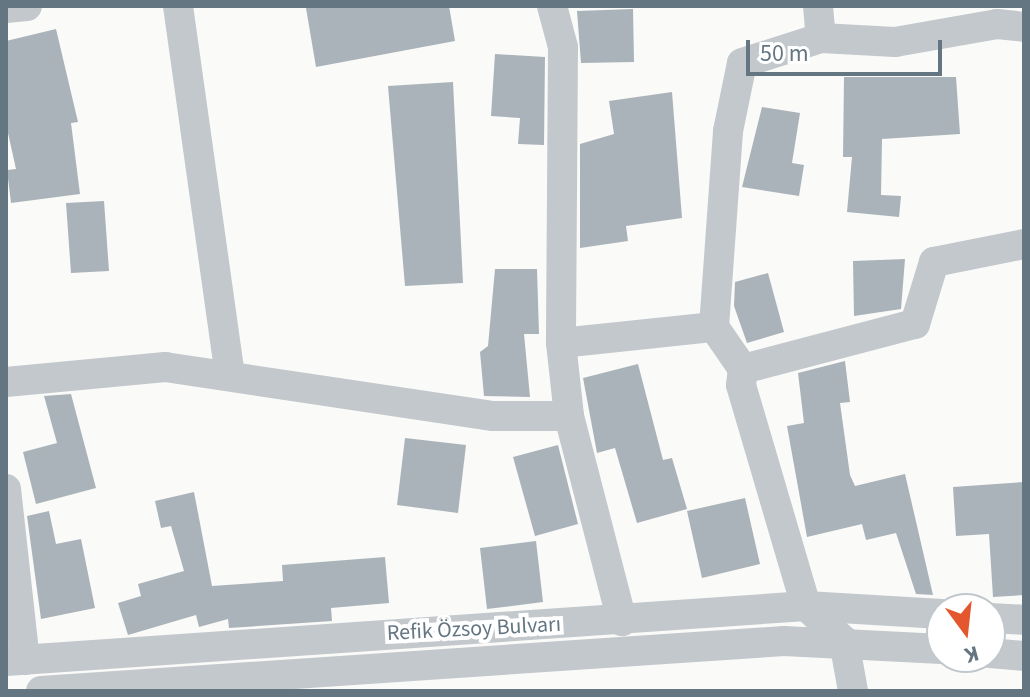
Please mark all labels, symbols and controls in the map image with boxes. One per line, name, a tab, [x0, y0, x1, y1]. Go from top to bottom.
scale bar	[750, 24, 946, 74]
text: 50 m	[760, 36, 809, 71]
north arrow	[926, 593, 1006, 673]
street label: Refik Özsoy Bulvarı	[386, 611, 562, 647]
text: K	[961, 637, 982, 671]

